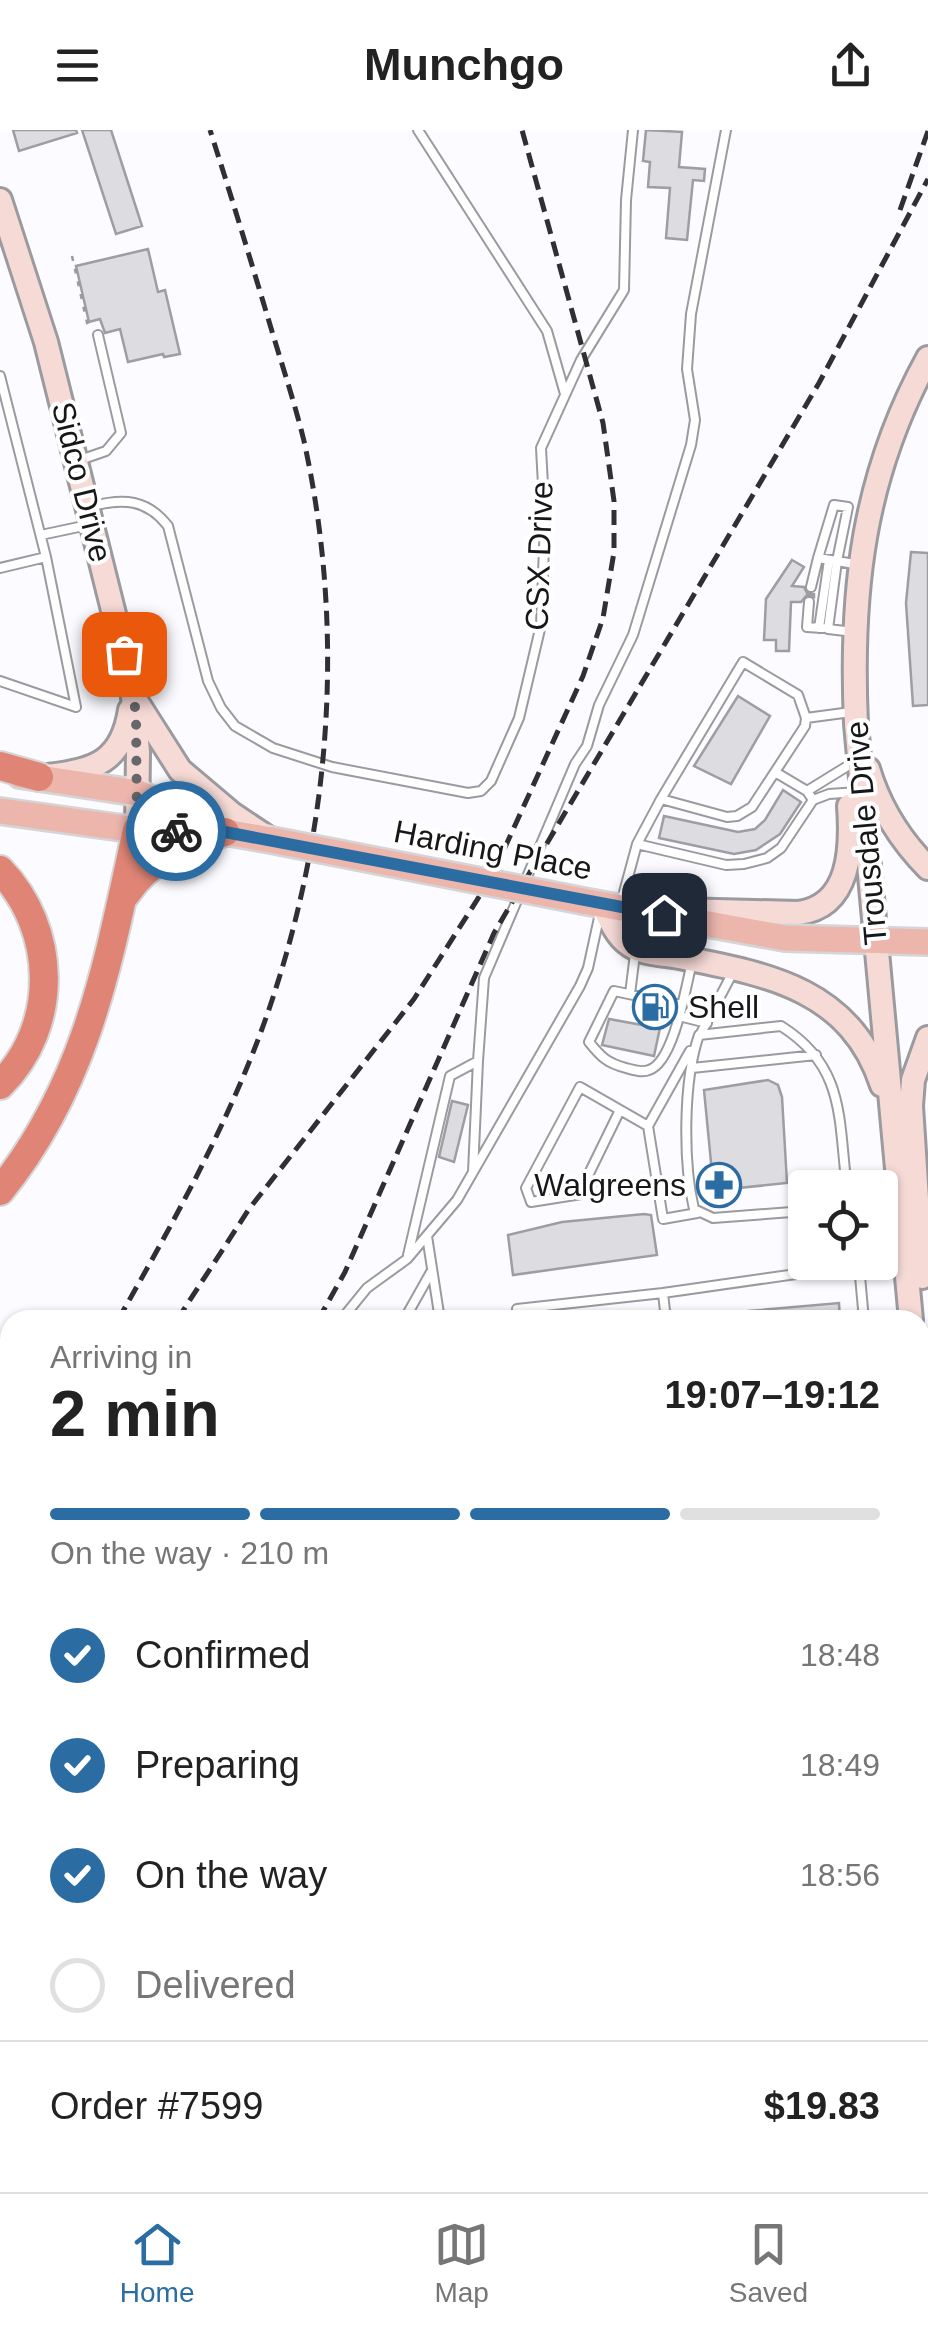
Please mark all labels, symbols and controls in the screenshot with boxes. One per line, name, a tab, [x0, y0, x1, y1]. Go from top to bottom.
icon: menu	[50, 38, 105, 93]
icon: share	[823, 38, 878, 93]
text: Munchgo	[364, 39, 564, 90]
street label: Sidco Drive	[45, 398, 119, 566]
street label: CSX Drive	[518, 481, 560, 631]
pin	[82, 612, 167, 697]
icon: bag	[97, 627, 152, 682]
street label: Trousdale Drive	[838, 720, 894, 946]
courier	[126, 781, 226, 881]
icon: bike	[149, 804, 204, 859]
street label: Harding Place	[391, 813, 595, 887]
pin	[622, 873, 707, 958]
icon: home	[637, 888, 692, 943]
fuel station icon: Shell	[632, 984, 678, 1030]
place label: Shell	[688, 989, 759, 1025]
pharmacy icon: Walgreens	[696, 1162, 742, 1208]
place label: Walgreens	[534, 1167, 686, 1203]
map controls	[788, 1170, 898, 1280]
button: locate	[788, 1170, 898, 1280]
text: Arriving in	[50, 1339, 192, 1375]
text: 19:07–19:12	[664, 1374, 880, 1416]
text: 2 min	[50, 1377, 220, 1450]
text: On the way · 210 m	[50, 1535, 329, 1571]
icon: check	[50, 1628, 105, 1683]
text: Confirmed	[135, 1634, 310, 1676]
text: 18:48	[800, 1637, 880, 1673]
icon: check	[50, 1738, 105, 1793]
text: Preparing	[135, 1744, 300, 1786]
text: 18:49	[800, 1747, 880, 1783]
icon: check	[50, 1848, 105, 1903]
text: On the way	[135, 1854, 327, 1896]
text: 18:56	[800, 1857, 880, 1893]
text: Delivered	[135, 1964, 296, 2006]
text: Order #7599	[50, 2085, 263, 2127]
text: $19.83	[764, 2085, 880, 2127]
tab: Home	[120, 2217, 195, 2309]
tab: Map	[434, 2217, 489, 2309]
tab: Saved	[729, 2217, 808, 2309]

